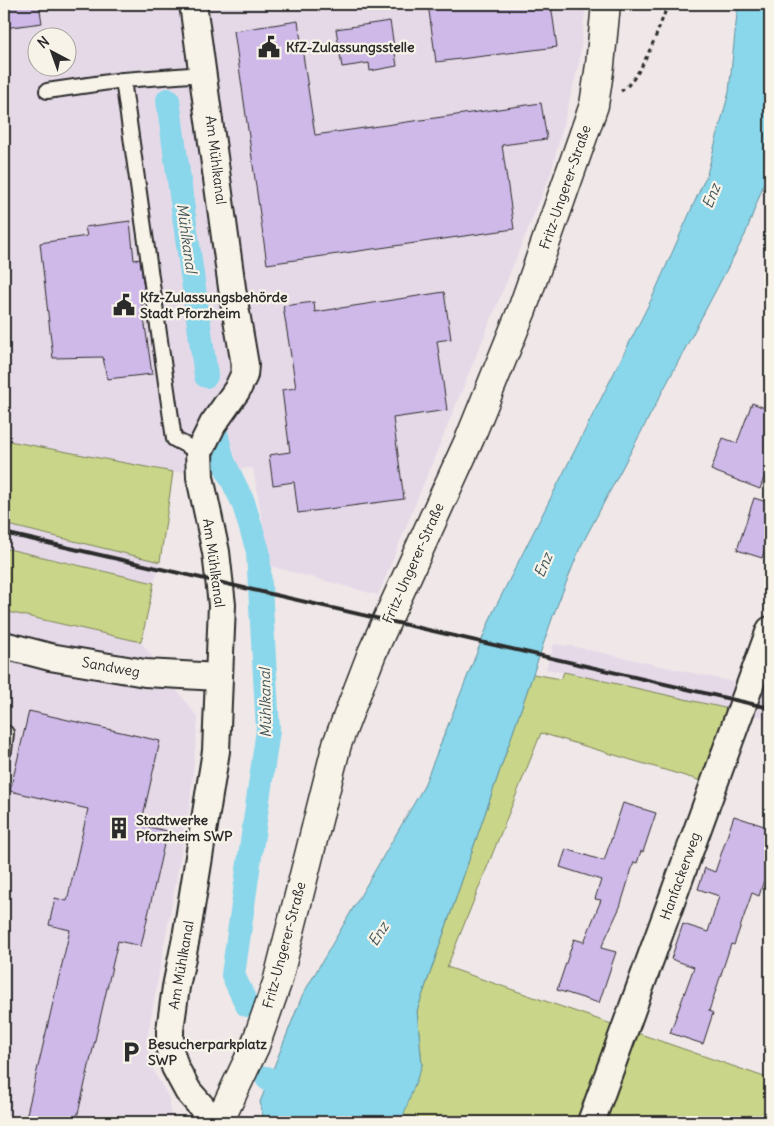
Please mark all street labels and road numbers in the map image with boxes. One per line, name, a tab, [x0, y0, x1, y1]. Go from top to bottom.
street label: Am Mühlkanal	[202, 114, 230, 206]
street label: Fritz-Ungerer-Straße	[535, 123, 595, 251]
street label: Fritz-Ungerer-Straße	[378, 500, 448, 626]
street label: Am Mühlkanal	[199, 517, 229, 609]
street label: Sandweg	[81, 653, 141, 681]
street label: Hanfackerweg	[656, 830, 704, 922]
street label: Fritz-Ungerer-Straße	[258, 880, 310, 1010]
street label: Am Mühlkanal	[164, 919, 198, 1011]

